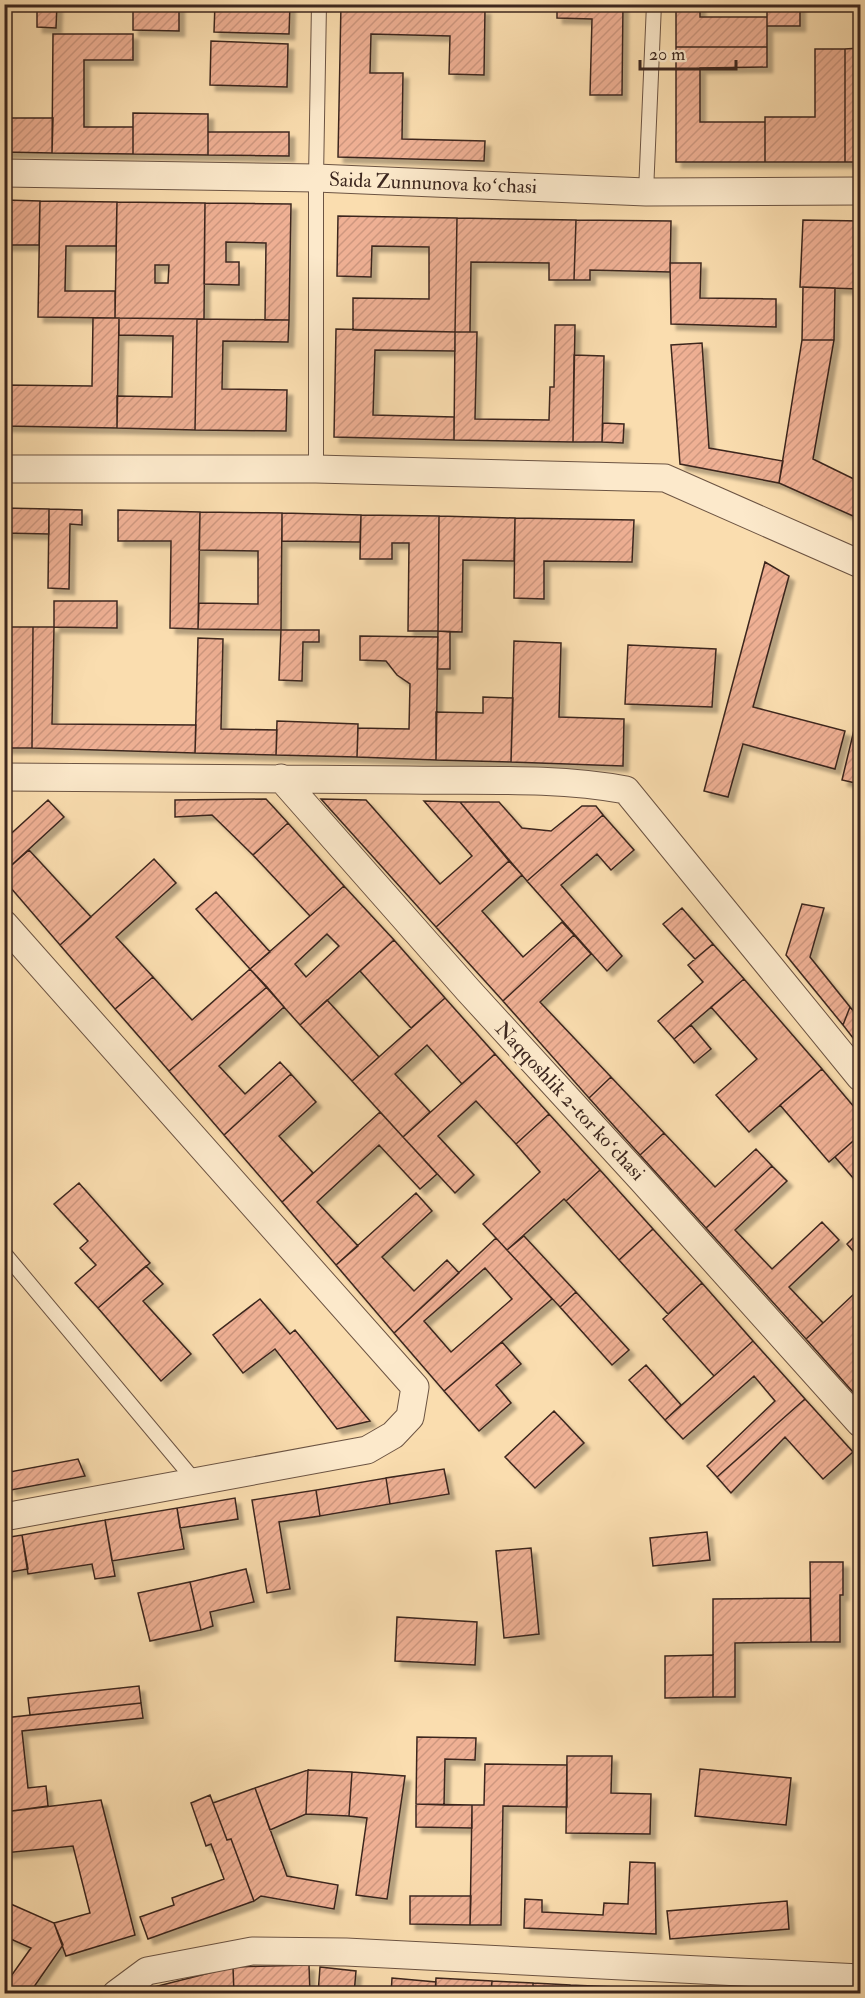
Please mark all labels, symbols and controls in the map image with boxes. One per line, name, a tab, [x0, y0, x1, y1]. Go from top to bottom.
scale bar	[640, 33, 736, 71]
text: 20 m	[649, 43, 685, 66]
street label: Saida Zunnunova koʻchasi	[329, 167, 537, 199]
street label: Naqqoshlik 2-tor koʻchasi	[490, 1016, 650, 1186]

